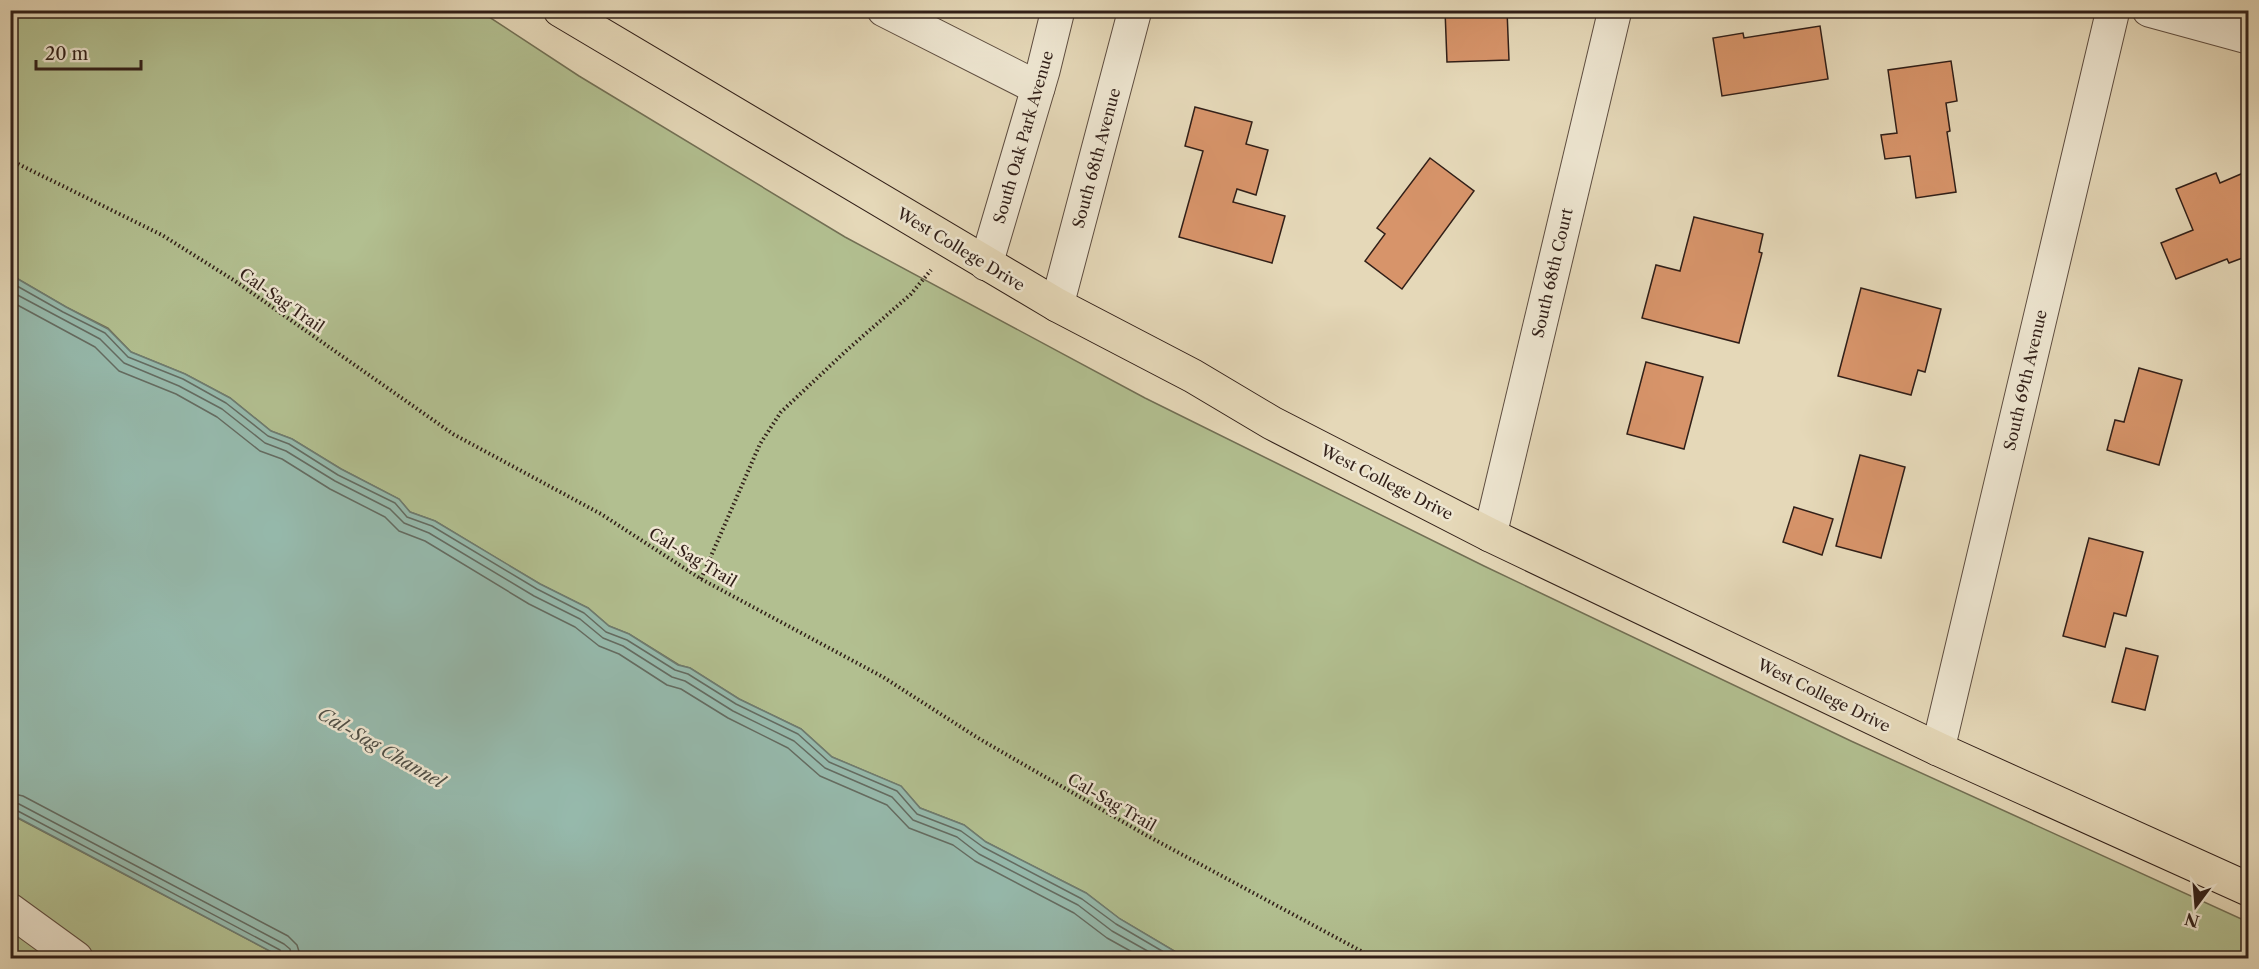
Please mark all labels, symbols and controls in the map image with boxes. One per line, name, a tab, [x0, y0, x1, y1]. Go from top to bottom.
scale bar	[36, 33, 141, 71]
text: 20 m	[45, 43, 89, 65]
street label: South Oak Park Avenue	[989, 48, 1057, 226]
street label: South 68th Avenue	[1068, 86, 1124, 230]
street label: West College Drive	[893, 202, 1029, 295]
street label: South 68th Court	[1527, 206, 1577, 340]
street label: Cal-Sag Trail	[236, 263, 328, 337]
street label: South 69th Avenue	[1999, 308, 2051, 452]
street label: West College Drive	[1317, 440, 1456, 524]
street label: Cal-Sag Trail	[646, 523, 741, 591]
street label: West College Drive	[1753, 654, 1894, 736]
water label: Cal-Sag Channel	[314, 703, 450, 794]
street label: Cal-Sag Trail	[1064, 769, 1160, 835]
north arrow	[2166, 876, 2226, 936]
text: N	[2182, 909, 2201, 932]

